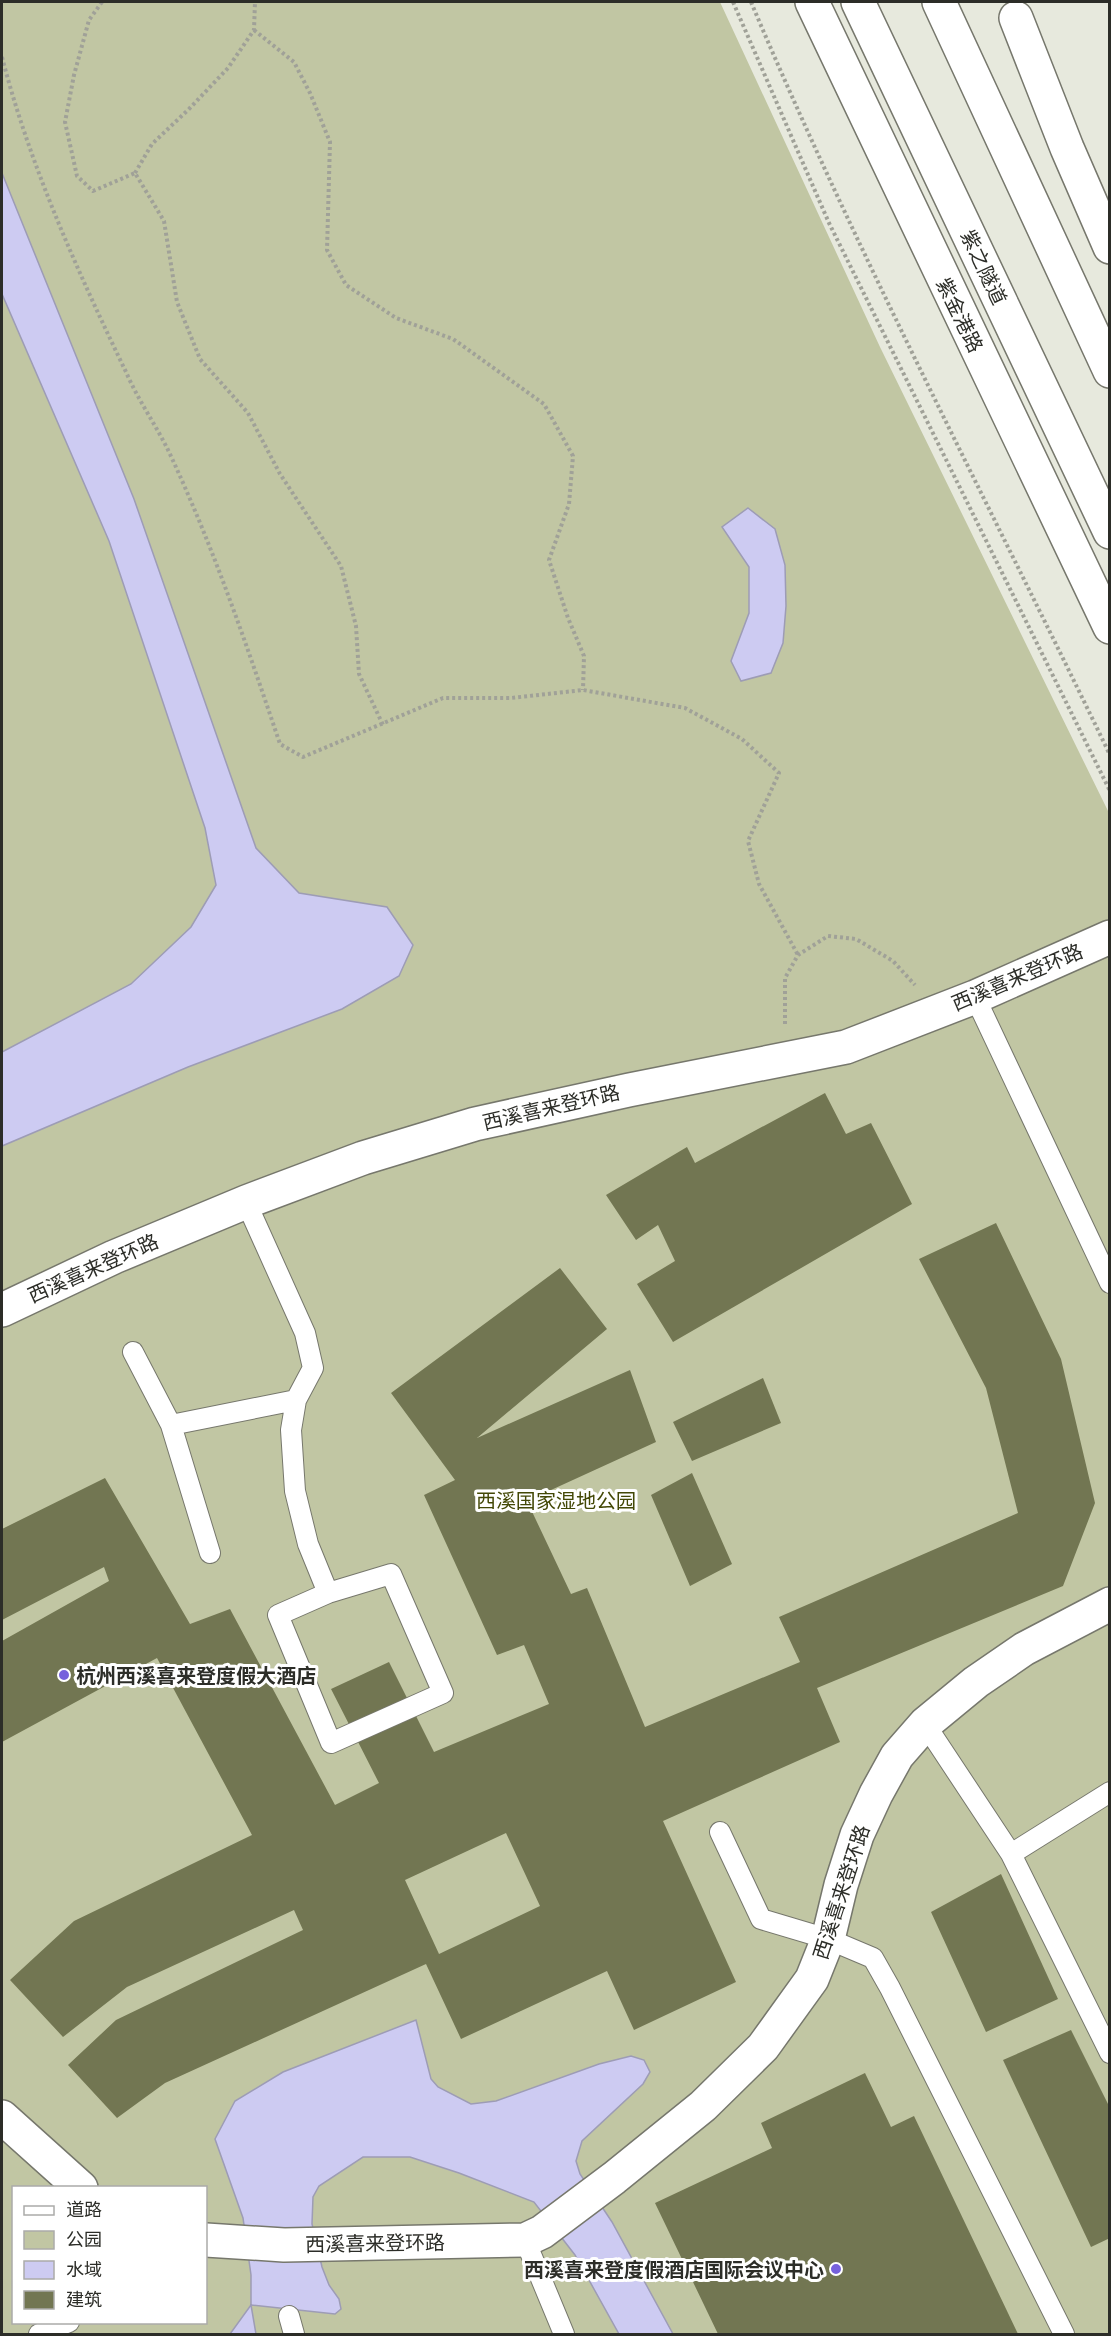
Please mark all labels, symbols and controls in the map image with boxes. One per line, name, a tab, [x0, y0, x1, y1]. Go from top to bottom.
street label: 紫之隧道	[955, 225, 1013, 309]
street label: 紫金港路	[930, 273, 990, 357]
street label: 西溪喜来登环路	[947, 937, 1087, 1017]
street label: 西溪喜来登环路	[480, 1078, 622, 1136]
street label: 西溪喜来登环路	[24, 1227, 162, 1309]
park label: 西溪国家湿地公园	[476, 1487, 636, 1514]
place label: 杭州西溪喜来登度假大酒店	[76, 1662, 316, 1689]
marker: 杭州西溪喜来登度假大酒店	[57, 1668, 71, 1682]
street label: 西溪喜来登环路	[807, 1821, 875, 1963]
legend	[12, 2186, 207, 2324]
text: 道路	[66, 2197, 102, 2221]
text: 公园	[66, 2227, 102, 2251]
street label: 西溪喜来登环路	[305, 2228, 445, 2258]
place label: 西溪喜来登度假酒店国际会议中心	[524, 2256, 824, 2283]
text: 水域	[66, 2257, 102, 2281]
marker: 西溪喜来登度假酒店国际会议中心	[829, 2262, 843, 2276]
text: 建筑	[66, 2287, 102, 2311]

